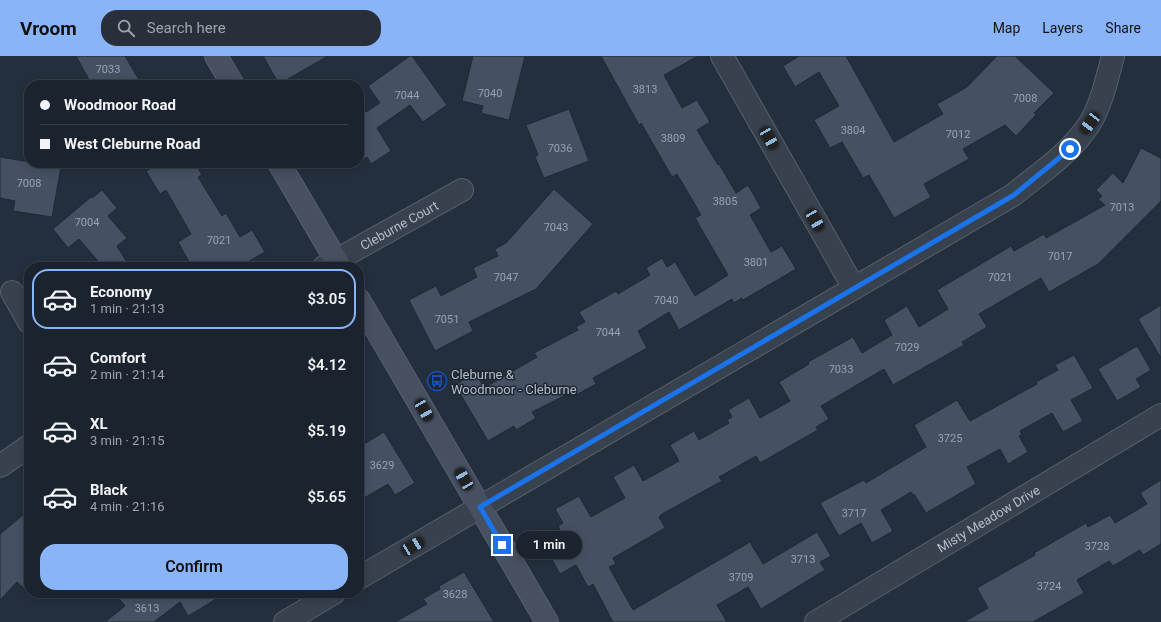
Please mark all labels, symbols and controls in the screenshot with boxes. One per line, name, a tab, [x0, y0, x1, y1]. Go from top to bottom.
search box	[101, 10, 381, 46]
text: Vroom	[20, 17, 77, 40]
icon: search	[115, 17, 137, 39]
text: Search here	[147, 19, 226, 37]
text: Map	[993, 20, 1020, 36]
text: Layers	[1042, 20, 1083, 36]
text: Share	[1105, 20, 1141, 36]
house number: 7033	[96, 63, 120, 76]
house number: 3813	[633, 83, 657, 96]
house number: 7040	[478, 87, 502, 100]
house number: 7044	[395, 89, 419, 102]
house number: 7008	[1013, 92, 1037, 105]
text: Woodmoor Road	[64, 96, 176, 114]
car	[1078, 110, 1102, 136]
house number: 3804	[841, 124, 865, 137]
car	[758, 125, 780, 151]
house number: 7012	[946, 128, 970, 141]
house number: 3809	[661, 132, 685, 145]
text: West Cleburne Road	[64, 135, 201, 153]
route start	[1061, 140, 1079, 158]
house number: 7036	[548, 142, 572, 155]
house number: 7008	[17, 177, 41, 190]
house number: 3805	[713, 195, 737, 208]
street label: Cleburne Court	[358, 197, 441, 253]
house number: 7013	[1110, 201, 1134, 214]
car	[804, 207, 826, 233]
house number: 7004	[75, 216, 99, 229]
house number: 7043	[544, 221, 568, 234]
house number: 7021	[207, 234, 231, 247]
house number: 7017	[1048, 250, 1072, 263]
house number: 3801	[744, 256, 768, 269]
house number: 7047	[494, 271, 518, 284]
house number: 7021	[988, 271, 1012, 284]
icon: car	[42, 281, 78, 317]
text: Economy	[90, 283, 152, 301]
text: $3.05	[307, 290, 346, 308]
house number: 7040	[654, 294, 678, 307]
text: 1 min · 21:13	[90, 301, 165, 316]
house number: 7051	[435, 313, 459, 326]
house number: 7044	[596, 326, 620, 339]
house number: 7029	[895, 341, 919, 354]
icon: car	[42, 347, 78, 383]
text: Comfort	[90, 349, 146, 367]
text: $4.12	[307, 356, 346, 374]
house number: 7033	[829, 363, 853, 376]
text: 2 min · 21:14	[90, 367, 165, 382]
place label: Cleburne & Woodmoor - Cleburne	[451, 367, 577, 397]
bus stop icon: Cleburne & Woodmoor - Cleburne	[426, 370, 448, 392]
car	[413, 397, 435, 423]
icon: car	[42, 413, 78, 449]
text: XL	[90, 415, 108, 433]
text: $5.19	[307, 422, 346, 440]
house number: 3725	[938, 432, 962, 445]
text: 3 min · 21:15	[90, 433, 165, 448]
house number: 3629	[370, 459, 394, 472]
car	[453, 466, 475, 492]
icon: car	[42, 479, 78, 515]
text: Black	[90, 481, 127, 499]
street label: Misty Meadow Drive	[934, 482, 1043, 555]
text: $5.65	[307, 488, 346, 506]
text: 4 min · 21:16	[90, 499, 165, 514]
house number: 3717	[842, 507, 866, 520]
callout: 1 min	[516, 531, 582, 559]
car	[400, 535, 426, 557]
route end	[493, 536, 511, 554]
text: 1 min	[533, 537, 565, 552]
house number: 3728	[1085, 540, 1109, 553]
button: Confirm	[40, 544, 348, 590]
house number: 3713	[791, 553, 815, 566]
house number: 3709	[729, 571, 753, 584]
house number: 3724	[1037, 580, 1061, 593]
house number: 3628	[443, 588, 467, 601]
house number: 3613	[135, 602, 159, 615]

